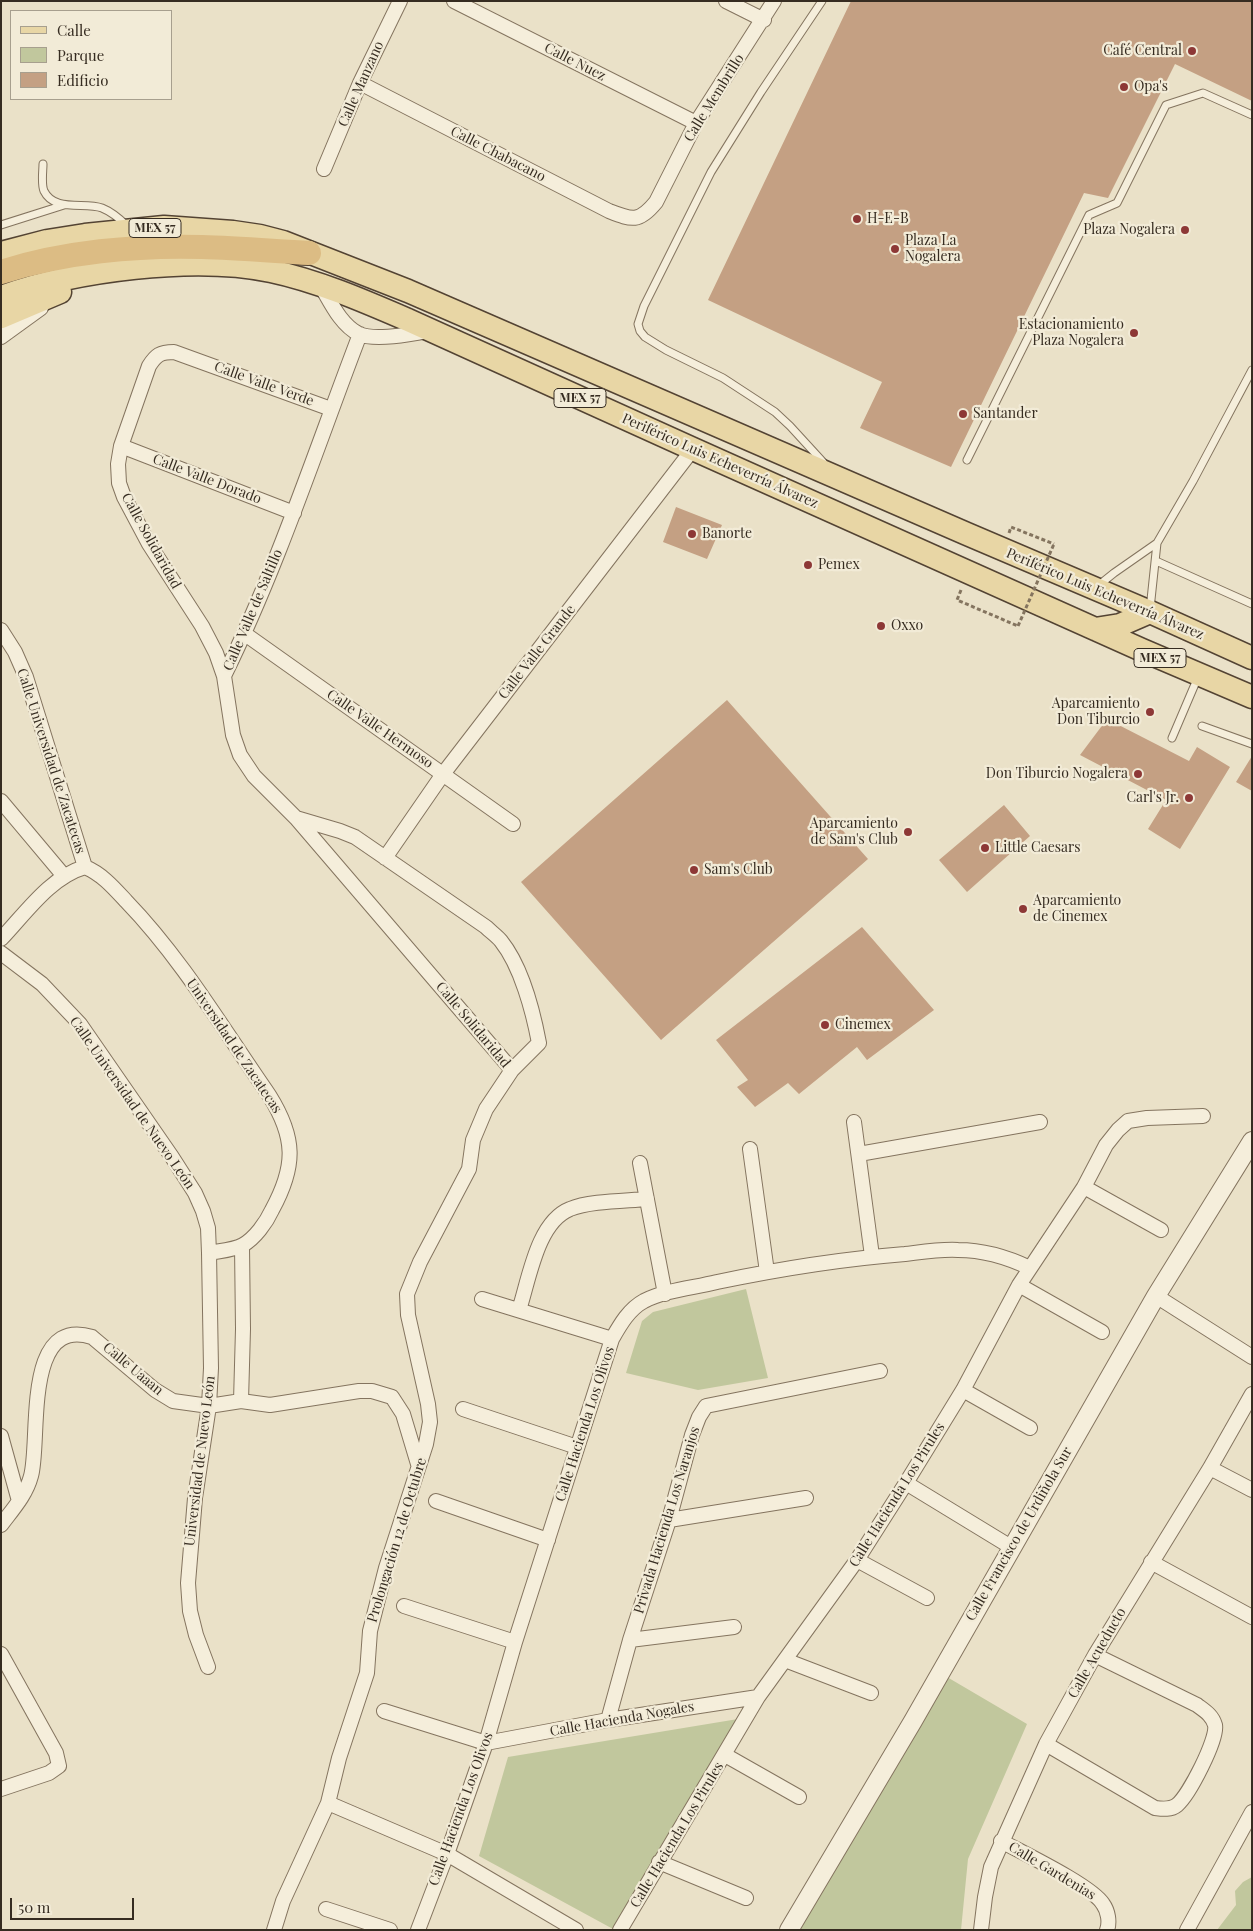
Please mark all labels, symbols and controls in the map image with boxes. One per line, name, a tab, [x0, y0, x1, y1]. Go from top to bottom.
legend	[10, 10, 172, 100]
text: Calle	[57, 20, 91, 40]
street label: Calle Manzano	[335, 38, 387, 130]
street label: Calle Nuez	[542, 39, 608, 85]
place label: Café Central	[1103, 43, 1182, 59]
text: Parque	[57, 45, 104, 65]
marker: Café Central	[1186, 45, 1198, 57]
street label: Calle Membrillo	[680, 51, 748, 145]
text: Edificio	[57, 70, 108, 90]
place label: Opa's	[1134, 79, 1168, 95]
marker: Opa's	[1118, 81, 1130, 93]
street label: Calle Chabacano	[448, 123, 548, 185]
place label: H-E-B	[867, 211, 909, 227]
marker: H-E-B	[851, 213, 863, 225]
road number: MEX 57	[129, 218, 181, 238]
place label: Plaza Nogalera	[1083, 222, 1175, 238]
marker: Plaza Nogalera	[1179, 224, 1191, 236]
place label: Plaza La Nogalera	[905, 233, 961, 266]
marker: Plaza La Nogalera	[889, 243, 901, 255]
place label: Estacionamiento Plaza Nogalera	[1019, 317, 1124, 350]
marker: Estacionamiento Plaza Nogalera	[1128, 327, 1140, 339]
street label: Calle Valle Verde	[212, 358, 316, 410]
road number: MEX 57	[554, 388, 606, 408]
place label: Santander	[973, 406, 1038, 422]
marker: Santander	[957, 408, 969, 420]
street label: Periférico Luis Echeverría Álvarez	[619, 410, 821, 512]
street label: Calle Valle Dorado	[150, 451, 264, 507]
street label: Calle Solidaridad	[118, 490, 184, 592]
place label: Banorte	[702, 526, 752, 542]
marker: Banorte	[686, 528, 698, 540]
street label: Periférico Luis Echeverría Álvarez	[1004, 545, 1206, 643]
street label: Calle Valle de Saltillo	[220, 547, 286, 673]
place label: Pemex	[818, 557, 860, 573]
marker: Pemex	[802, 559, 814, 571]
street label: Calle Valle Grande	[495, 602, 579, 702]
place label: Oxxo	[891, 618, 923, 634]
marker: Oxxo	[875, 620, 887, 632]
road number: MEX 57	[1134, 648, 1186, 668]
street label: Calle Universidad de Zacatecas	[13, 666, 89, 856]
street label: Calle Valle Hermoso	[324, 686, 436, 772]
place label: Aparcamiento Don Tiburcio	[1052, 696, 1140, 729]
marker: Aparcamiento Don Tiburcio	[1144, 706, 1156, 718]
place label: Don Tiburcio Nogalera	[986, 766, 1128, 782]
marker: Don Tiburcio Nogalera	[1132, 768, 1144, 780]
place label: Carl's Jr.	[1126, 790, 1179, 806]
marker: Carl's Jr.	[1183, 792, 1195, 804]
place label: Aparcamiento de Sam's Club	[810, 816, 898, 849]
marker: Aparcamiento de Sam's Club	[902, 826, 914, 838]
place label: Little Caesars	[995, 840, 1081, 856]
marker: Little Caesars	[979, 842, 991, 854]
place label: Sam's Club	[704, 862, 773, 878]
marker: Sam's Club	[688, 864, 700, 876]
place label: Aparcamiento de Cinemex	[1033, 893, 1121, 926]
marker: Aparcamiento de Cinemex	[1017, 903, 1029, 915]
street label: Universidad de Zacatecas	[183, 975, 285, 1117]
street label: Calle Solidaridad	[432, 979, 514, 1071]
street label: Calle Universidad de Nuevo León	[66, 1014, 198, 1192]
place label: Cinemex	[835, 1017, 891, 1033]
marker: Cinemex	[819, 1019, 831, 1031]
street label: Calle Uaaan	[99, 1339, 167, 1399]
street label: Calle Hacienda Los Olivos	[552, 1344, 618, 1504]
street label: Universidad de Nuevo León	[181, 1375, 219, 1547]
street label: Calle Hacienda Los Pirules	[846, 1420, 948, 1570]
street label: Privada Hacienda Los Naranjos	[631, 1424, 703, 1616]
street label: Calle Francisco de Urdiñola Sur	[962, 1444, 1076, 1624]
street label: Prolongación 12 de Octubre	[364, 1456, 430, 1624]
street label: Calle Acueducto	[1064, 1605, 1130, 1701]
street label: Calle Hacienda Nogales	[549, 1698, 695, 1740]
street label: Calle Hacienda Los Olivos	[425, 1730, 497, 1888]
street label: Calle Hacienda Los Pirules	[627, 1759, 727, 1911]
street label: Calle Gardenias	[1005, 1838, 1099, 1904]
scale bar	[12, 1888, 136, 1920]
text: 50 m	[18, 1897, 50, 1917]

